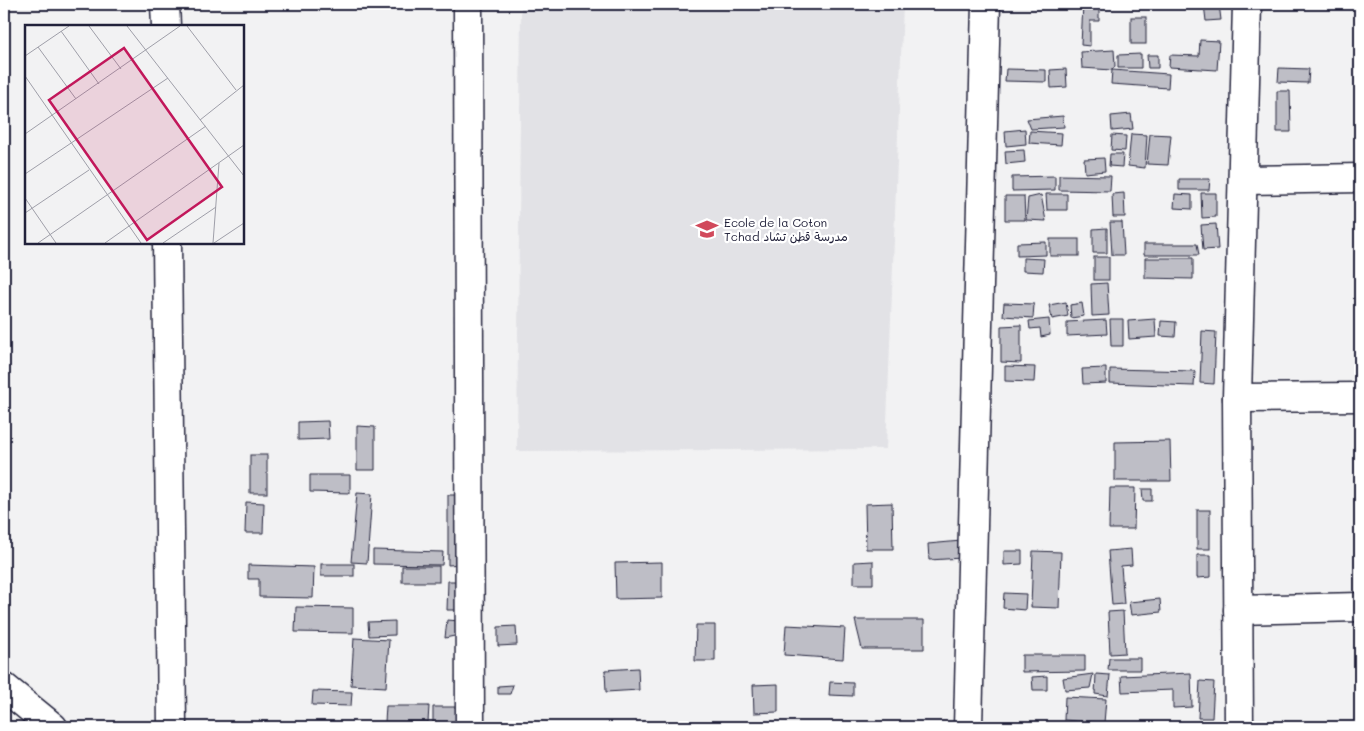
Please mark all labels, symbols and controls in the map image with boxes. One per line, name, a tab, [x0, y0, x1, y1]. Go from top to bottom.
inset map	[25, 25, 244, 244]
place label: Ecole de la Coton Tchad مدرسة قطن تشاد	[724, 214, 848, 244]
school or university icon: Ecole de la Coton Tchad مدرسة قطن تشاد	[694, 216, 720, 242]

